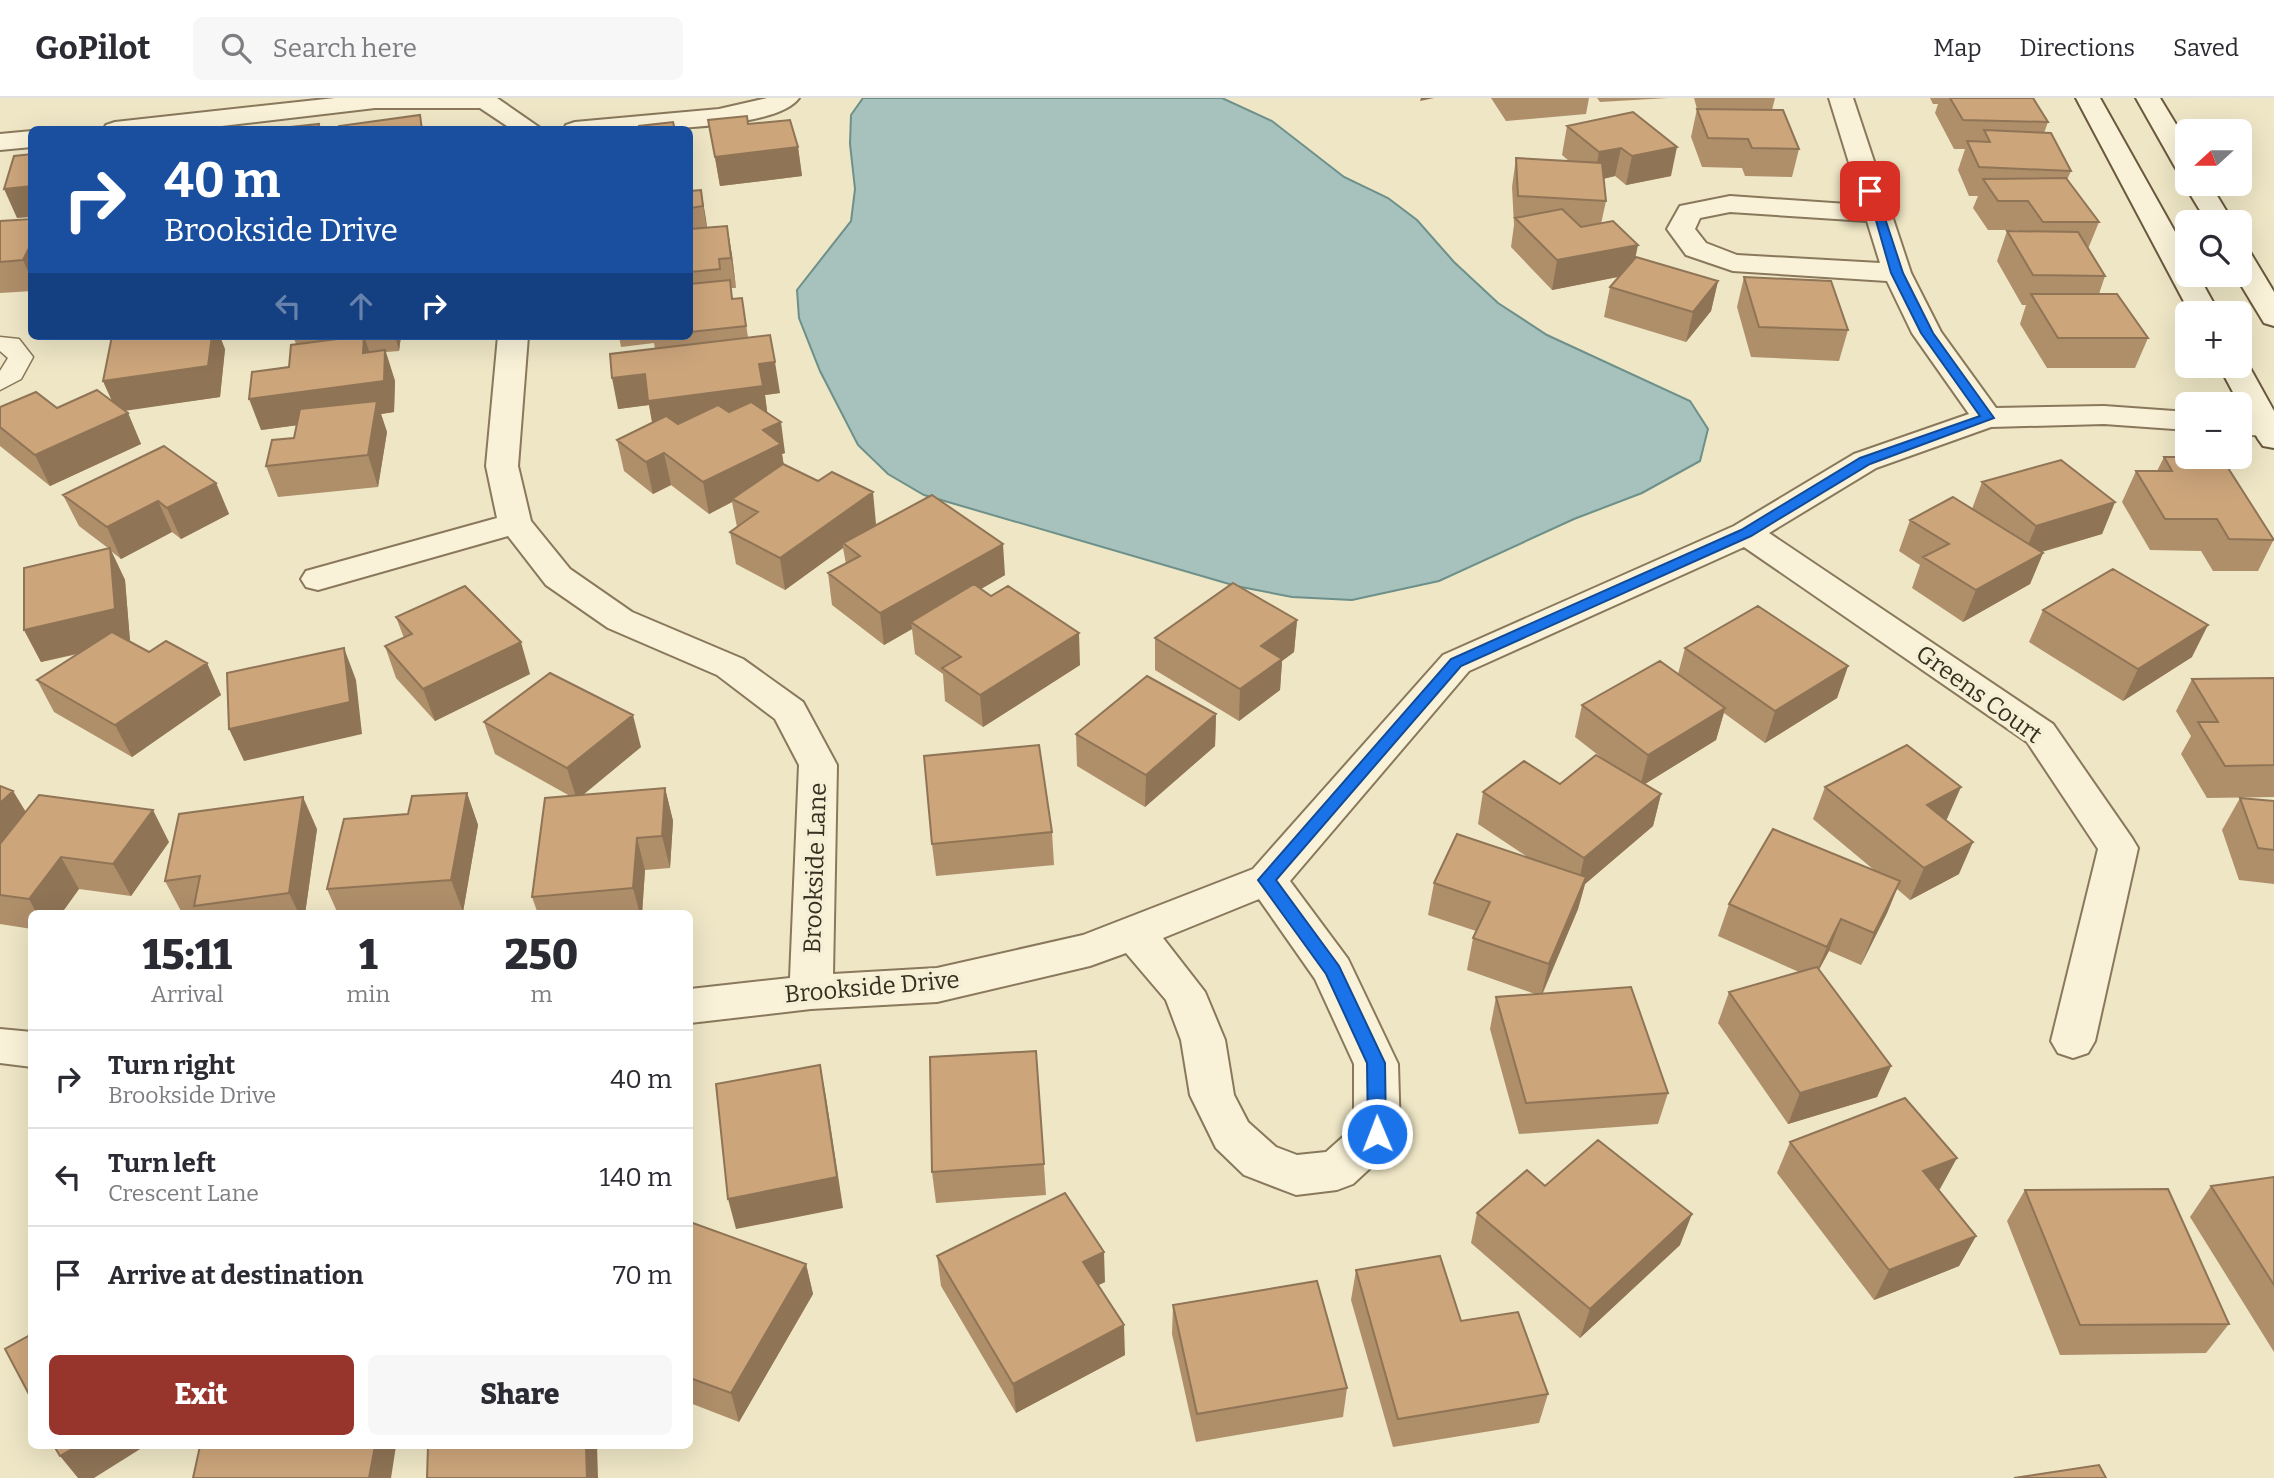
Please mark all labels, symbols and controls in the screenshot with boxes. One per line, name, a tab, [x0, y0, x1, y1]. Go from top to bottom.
search box	[193, 17, 683, 80]
text: GoPilot	[35, 28, 151, 68]
icon: search	[217, 29, 255, 67]
text: Search here	[273, 33, 417, 64]
text: Map	[1933, 34, 1982, 62]
text: Directions	[2020, 34, 2135, 62]
text: Saved	[2173, 34, 2239, 62]
north arrow	[2175, 119, 2252, 196]
map controls	[2175, 119, 2252, 469]
text: 40 m	[164, 151, 281, 210]
icon: right	[49, 154, 140, 245]
pin	[1840, 161, 1900, 221]
icon: arrive	[1851, 172, 1889, 210]
button: search	[2175, 210, 2252, 287]
text: Brookside Drive	[164, 211, 398, 249]
icon: left	[269, 287, 307, 325]
icon: ahead	[342, 287, 380, 325]
icon: right	[415, 287, 453, 325]
button: +	[2175, 301, 2252, 378]
button: −	[2175, 392, 2252, 469]
street label: Greens Court	[1911, 639, 2047, 749]
street label: Brookside Lane	[798, 782, 832, 954]
text: 15:11	[143, 930, 232, 980]
text: 1	[359, 930, 378, 980]
text: 250	[505, 930, 578, 980]
street label: Brookside Drive	[783, 965, 961, 1009]
text: Arrival	[151, 980, 224, 1008]
text: min	[347, 980, 390, 1008]
text: m	[530, 980, 552, 1008]
text: Turn right	[108, 1050, 235, 1081]
icon: right	[49, 1060, 87, 1098]
text: 40 m	[610, 1064, 672, 1095]
text: Brookside Drive	[108, 1081, 276, 1109]
position arrow	[1340, 1097, 1414, 1171]
text: Turn left	[108, 1148, 216, 1179]
icon: left	[49, 1158, 87, 1196]
text: 140 m	[600, 1162, 672, 1193]
text: Crescent Lane	[108, 1179, 259, 1207]
icon: arrive	[49, 1256, 87, 1294]
text: Arrive at destination	[108, 1260, 363, 1291]
text: 70 m	[613, 1260, 672, 1291]
button: Exit	[49, 1355, 354, 1435]
button: Share	[368, 1355, 672, 1435]

